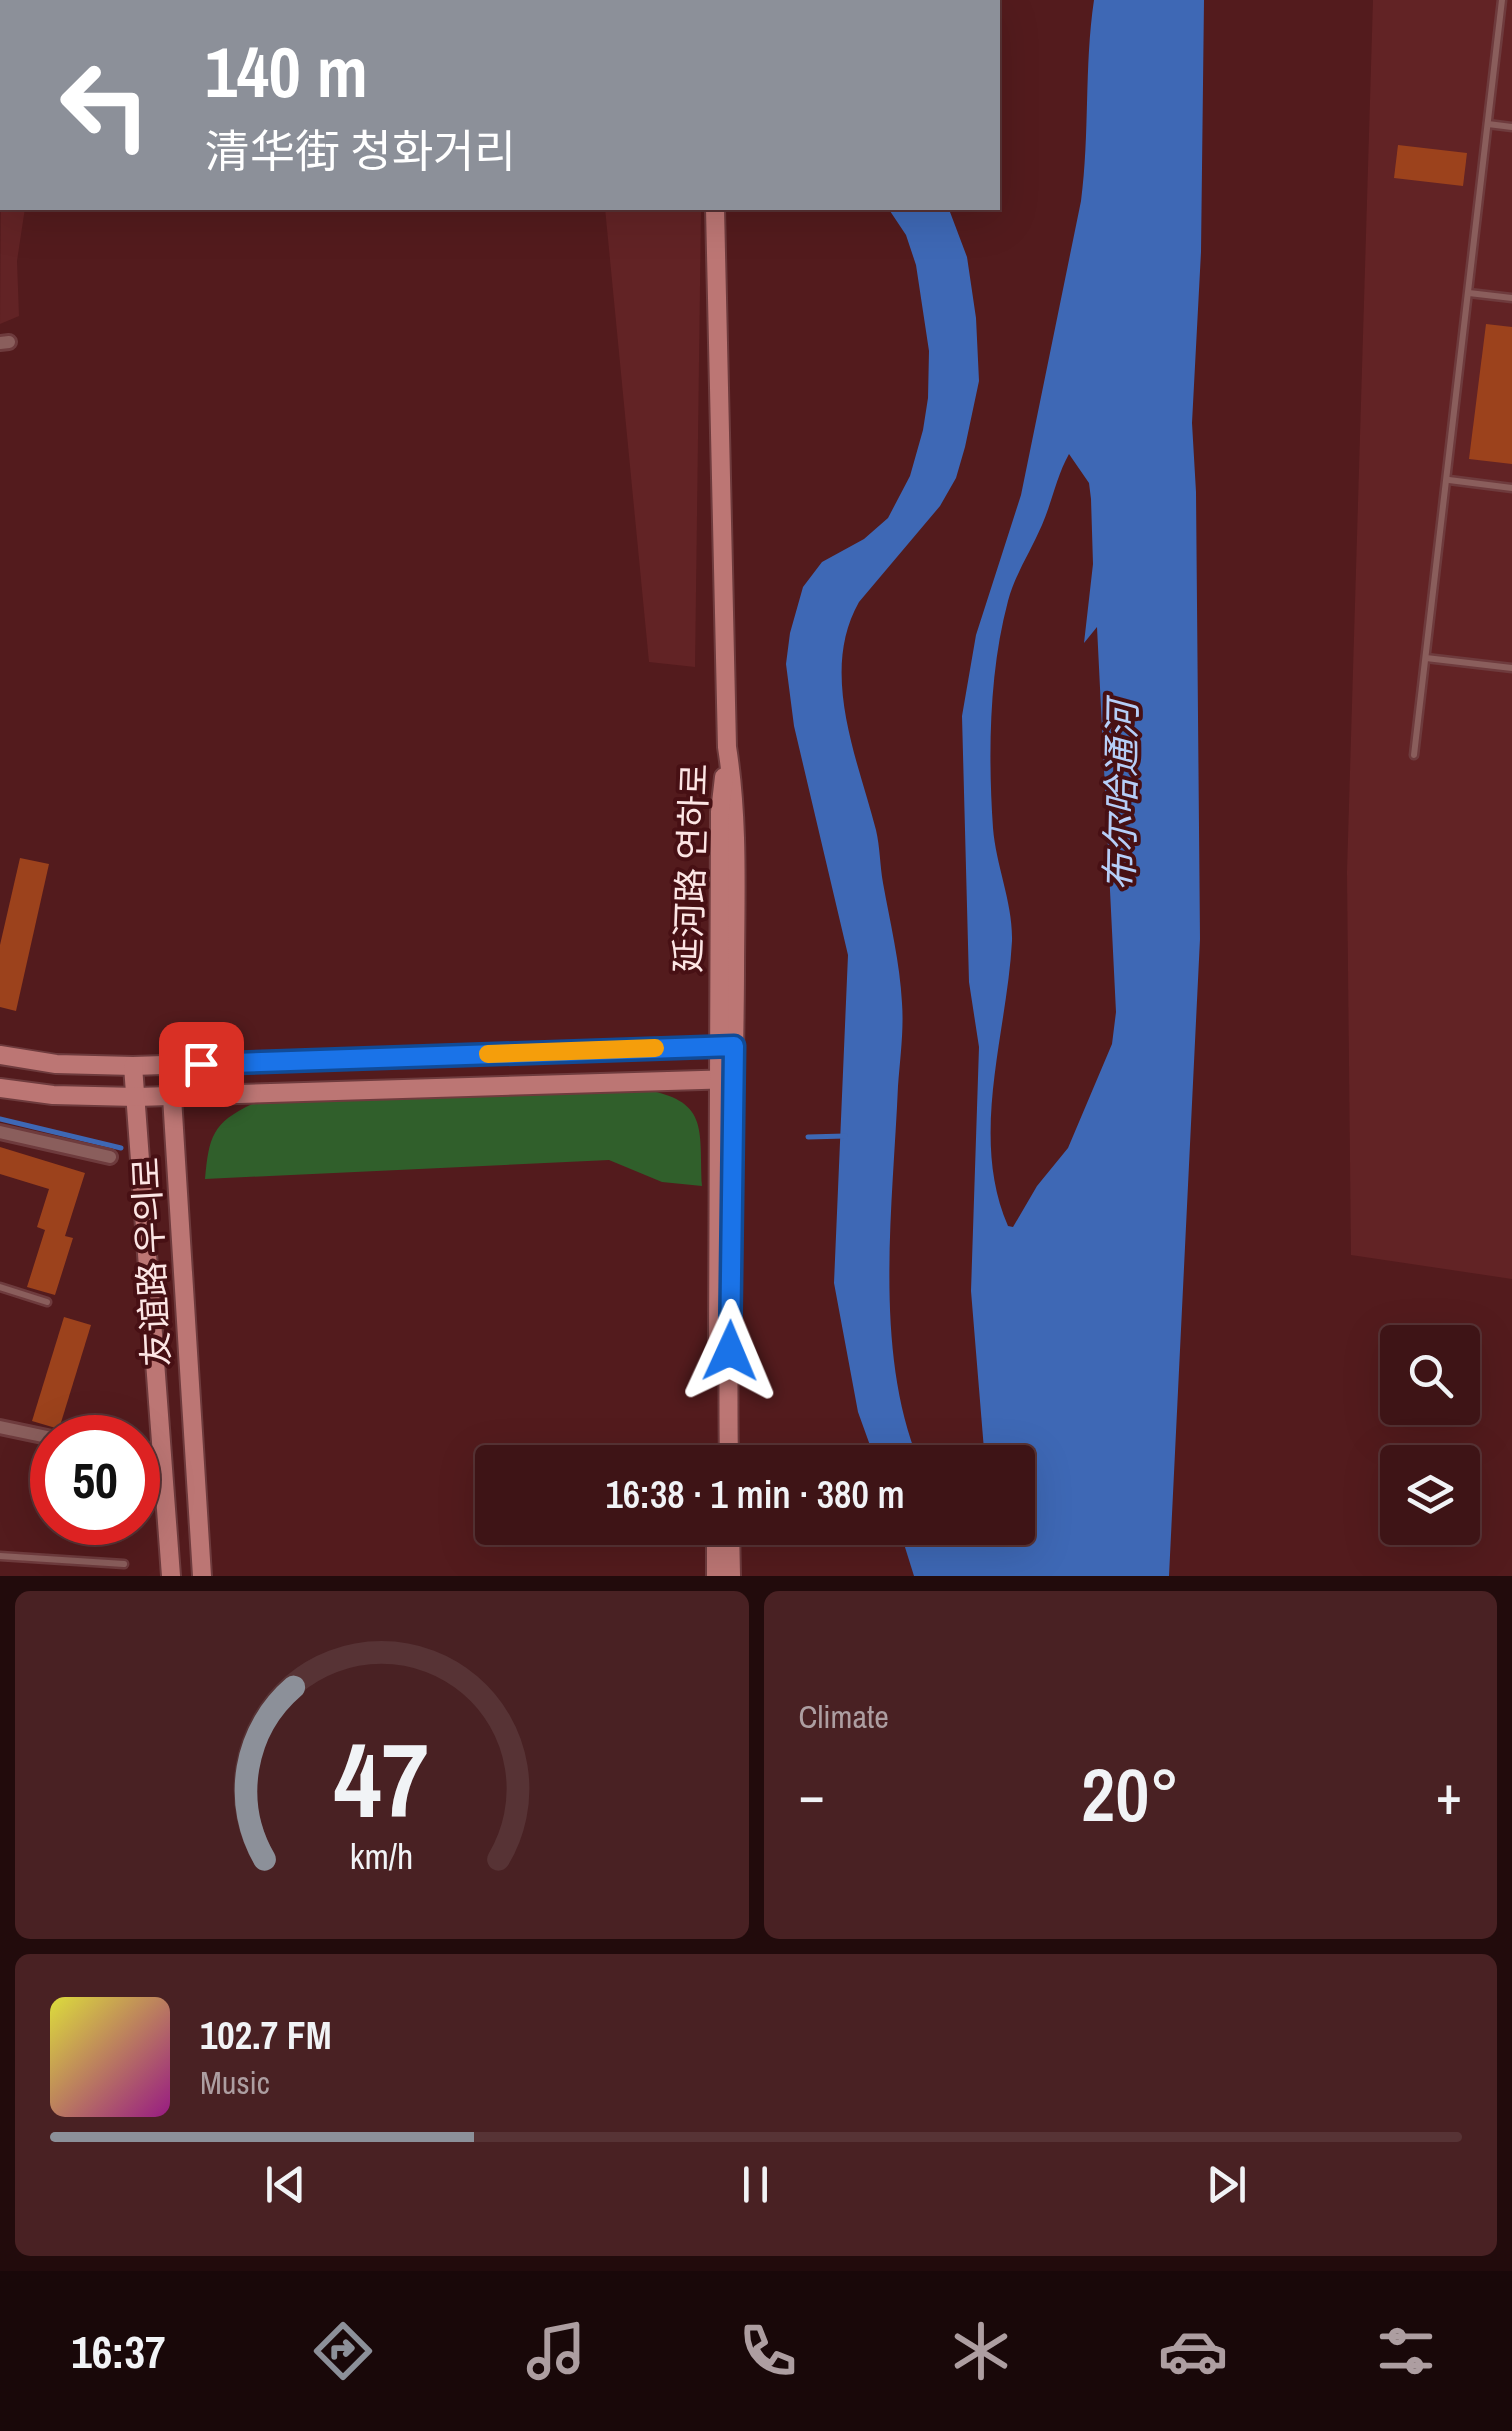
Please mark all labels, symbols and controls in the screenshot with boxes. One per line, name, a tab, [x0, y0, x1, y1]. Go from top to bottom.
text: 140 m	[205, 25, 368, 119]
icon: left	[40, 40, 170, 170]
text: 清华街 청화거리	[205, 120, 516, 181]
water label: 布尔哈通河	[1094, 694, 1148, 891]
street label: 延河路 연하로	[664, 762, 718, 974]
pin	[159, 1022, 244, 1107]
icon: arrive	[174, 1037, 229, 1092]
street label: 友谊路 우의로	[122, 1156, 180, 1368]
position arrow	[678, 1299, 782, 1403]
map controls	[1380, 1325, 1480, 1545]
button: search	[1380, 1325, 1480, 1425]
speed limit sign: 50	[30, 1415, 160, 1545]
button: layers	[1380, 1445, 1480, 1545]
text: 16:38 · 1 min · 380 m	[605, 1469, 905, 1520]
text: Climate	[799, 1695, 889, 1738]
text: 47	[334, 1709, 429, 1849]
text: 20°	[1081, 1743, 1179, 1844]
text: −	[799, 1757, 825, 1831]
text: +	[1436, 1757, 1462, 1831]
text: km/h	[350, 1832, 414, 1880]
text: 102.7 FM	[200, 2010, 332, 2061]
text: Music	[200, 2061, 270, 2104]
icon: previous	[258, 2157, 313, 2212]
icon: pause	[728, 2157, 783, 2212]
icon: next	[1199, 2157, 1254, 2212]
icon: directions	[308, 2316, 378, 2386]
icon: music	[521, 2316, 591, 2386]
icon: phone	[733, 2316, 803, 2386]
icon: climate	[946, 2316, 1016, 2386]
icon: car	[1158, 2316, 1228, 2386]
icon: filters	[1371, 2316, 1441, 2386]
text: 16:37	[71, 2321, 166, 2382]

